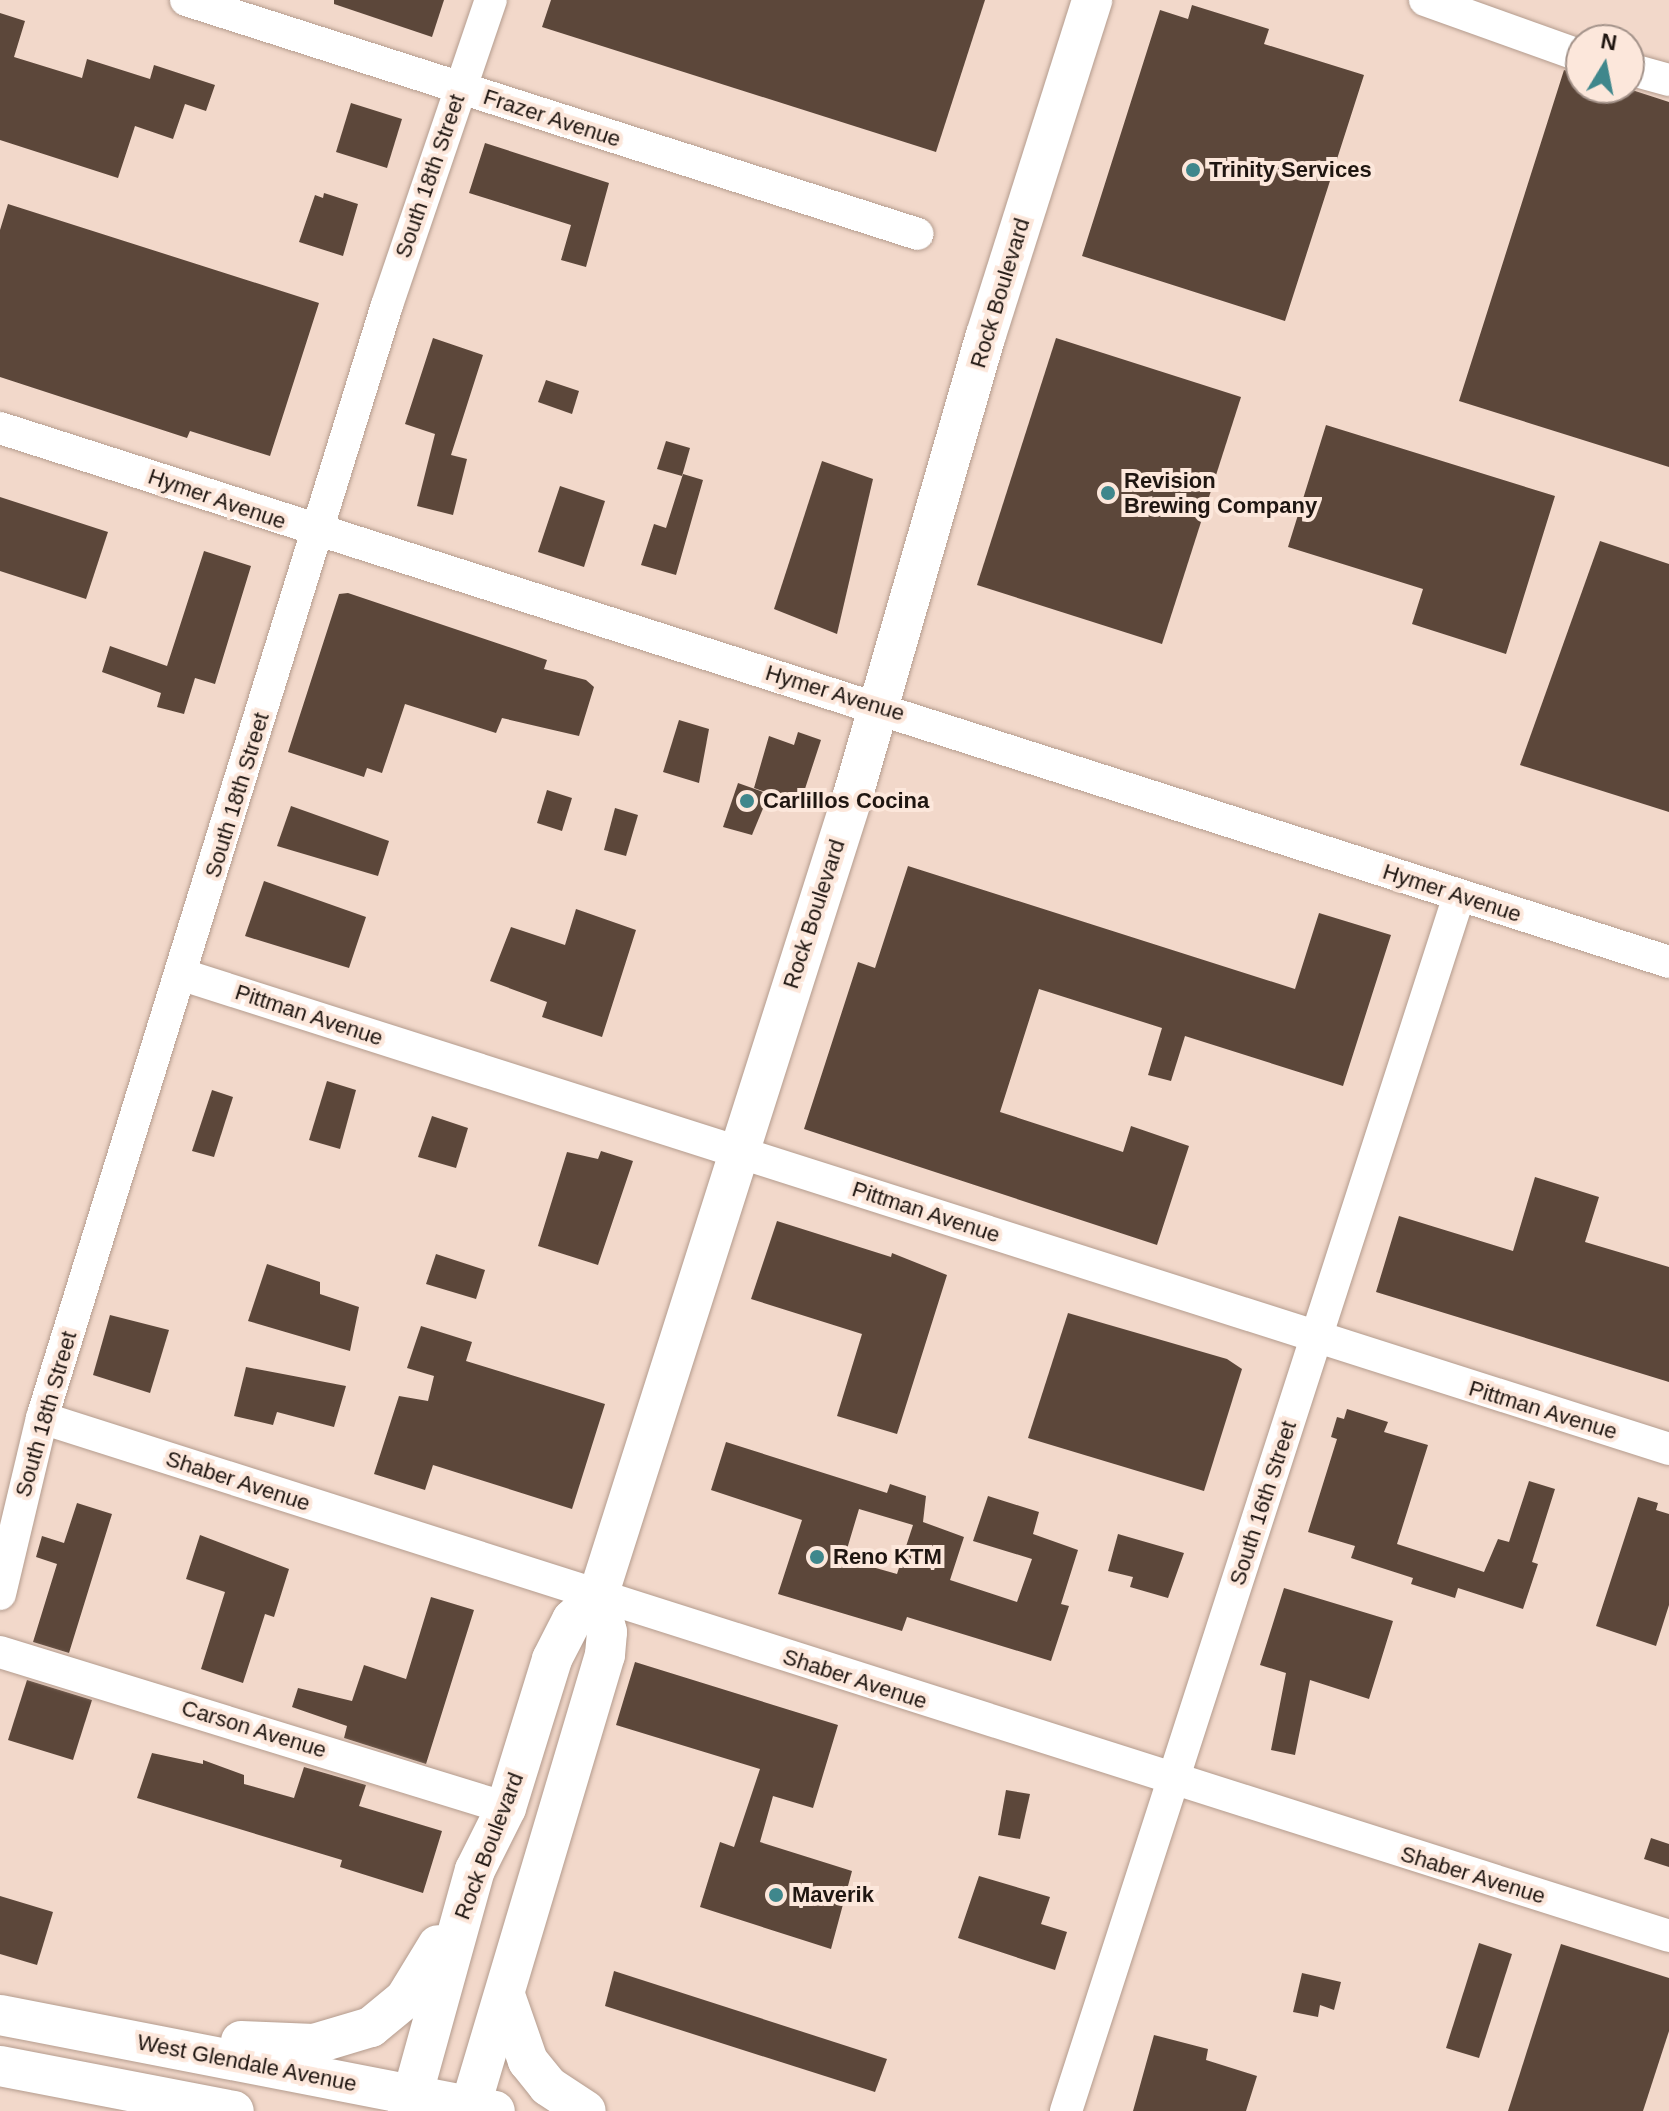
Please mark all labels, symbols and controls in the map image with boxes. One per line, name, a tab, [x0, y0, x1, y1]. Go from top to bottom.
north arrow	[1565, 24, 1645, 104]
text: N	[1599, 28, 1619, 56]
street label: Frazer Avenue	[479, 83, 625, 153]
street label: South 18th Street	[390, 91, 470, 261]
place label: Trinity Services	[1209, 157, 1372, 183]
marker: Trinity Services	[1184, 161, 1202, 179]
street label: Rock Boulevard	[965, 215, 1035, 371]
street label: Hymer Avenue	[144, 463, 290, 535]
place label: Revision Brewing Company	[1124, 467, 1317, 518]
marker: Revision Brewing Company	[1099, 484, 1117, 502]
street label: Hymer Avenue	[762, 659, 908, 727]
street label: South 18th Street	[199, 709, 275, 881]
place label: Carlillos Cocina	[763, 788, 929, 814]
marker: Carlillos Cocina	[738, 792, 756, 810]
street label: Rock Boulevard	[777, 836, 851, 992]
street label: Hymer Avenue	[1379, 858, 1525, 928]
street label: Pittman Avenue	[231, 979, 387, 1051]
street label: Pittman Avenue	[848, 1176, 1004, 1248]
street label: South 18th Street	[10, 1328, 82, 1500]
street label: Pittman Avenue	[1465, 1375, 1621, 1445]
street label: South 16th Street	[1224, 1417, 1302, 1589]
street label: Shaber Avenue	[162, 1445, 314, 1517]
place label: Reno KTM	[833, 1544, 942, 1570]
marker: Reno KTM	[808, 1548, 826, 1566]
street label: Shaber Avenue	[779, 1643, 931, 1715]
street label: Carson Avenue	[178, 1694, 330, 1764]
street label: Rock Boulevard	[449, 1769, 529, 1923]
street label: Shaber Avenue	[1397, 1840, 1549, 1910]
place label: Maverik	[792, 1882, 874, 1908]
marker: Maverik	[767, 1886, 785, 1904]
street label: West Glendale Avenue	[134, 2029, 360, 2097]

